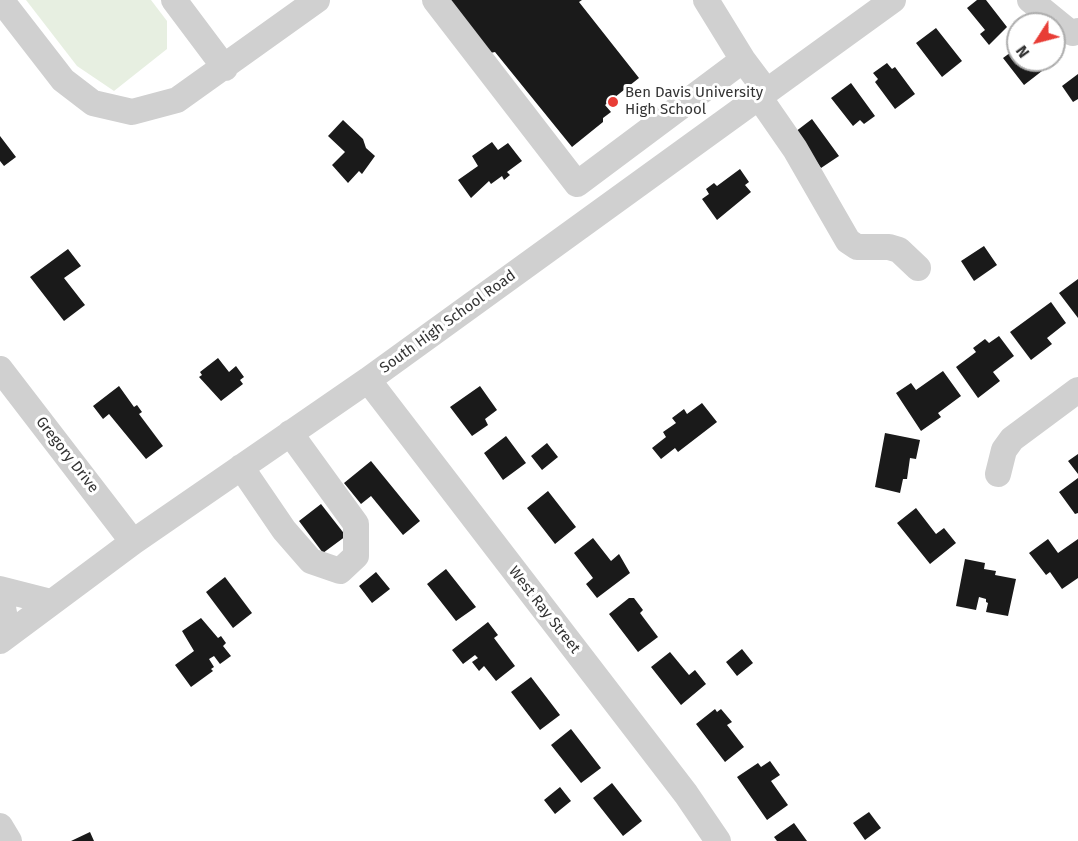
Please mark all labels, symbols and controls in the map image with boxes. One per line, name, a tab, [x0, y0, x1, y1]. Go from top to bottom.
north arrow	[1006, 12, 1066, 72]
text: N	[1012, 42, 1033, 62]
place label: Ben Davis University High School	[625, 84, 763, 119]
marker: Ben Davis University High School	[606, 95, 620, 109]
street label: South High School Road	[377, 267, 519, 377]
street label: Gregory Drive	[32, 413, 102, 497]
street label: West Ray Street	[504, 563, 584, 657]

